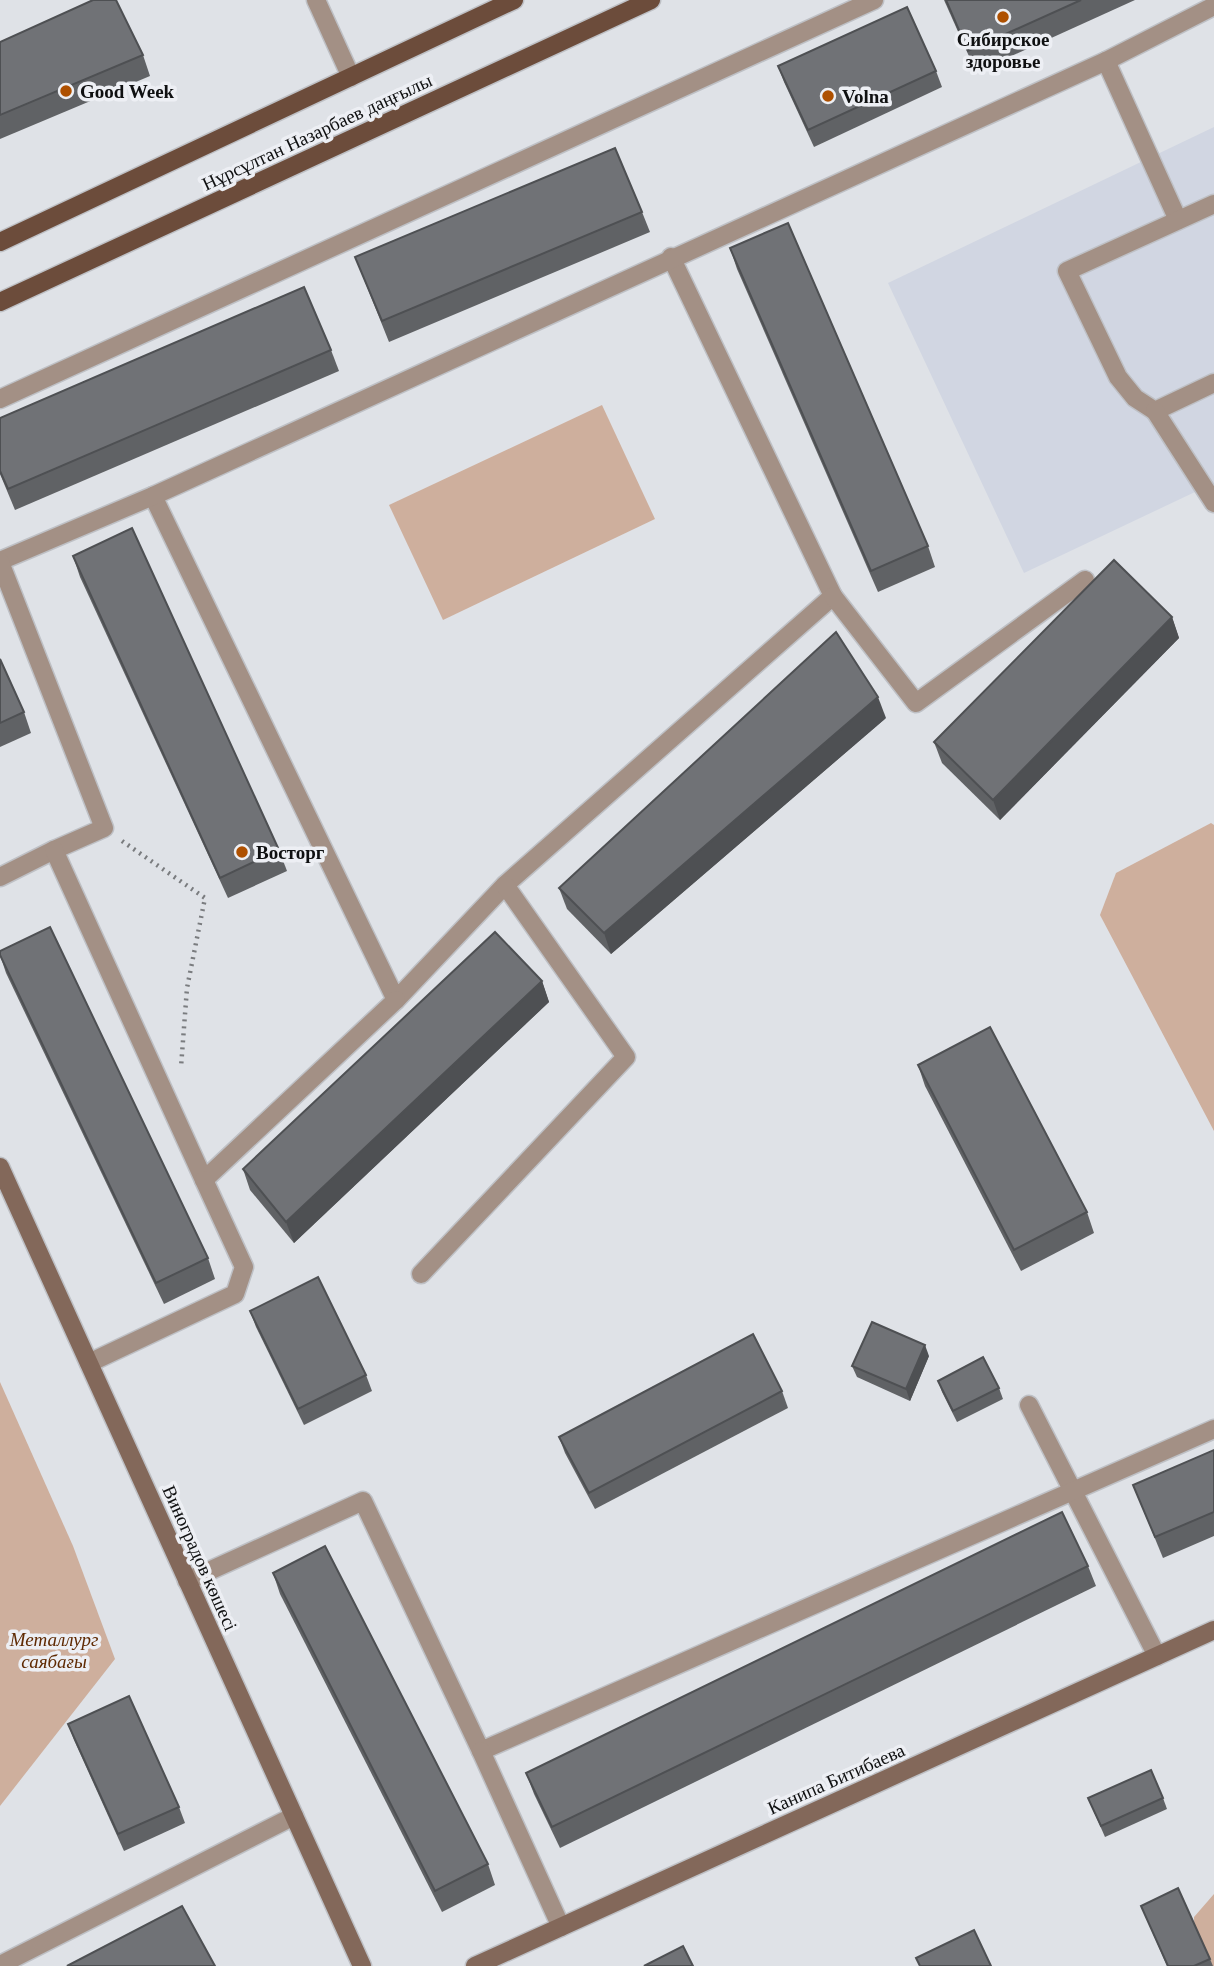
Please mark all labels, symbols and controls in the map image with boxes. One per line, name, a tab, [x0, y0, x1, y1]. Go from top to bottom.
marker: Сибирское здоровье	[995, 9, 1011, 25]
place label: Сибирское здоровье	[957, 29, 1049, 72]
street label: Нұрсұлтан Назарбаев даңғылы	[199, 69, 435, 195]
place label: Good Week	[80, 81, 175, 102]
marker: Good Week	[58, 83, 74, 99]
place label: Volna	[842, 86, 889, 107]
marker: Volna	[820, 88, 836, 104]
place label: Восторг	[256, 842, 325, 863]
marker: Восторг	[234, 844, 250, 860]
street label: Виноградов көшесі	[158, 1482, 242, 1634]
park label: Металлург саябағы	[9, 1629, 98, 1672]
street label: Канипа Битибаева	[764, 1739, 908, 1819]

